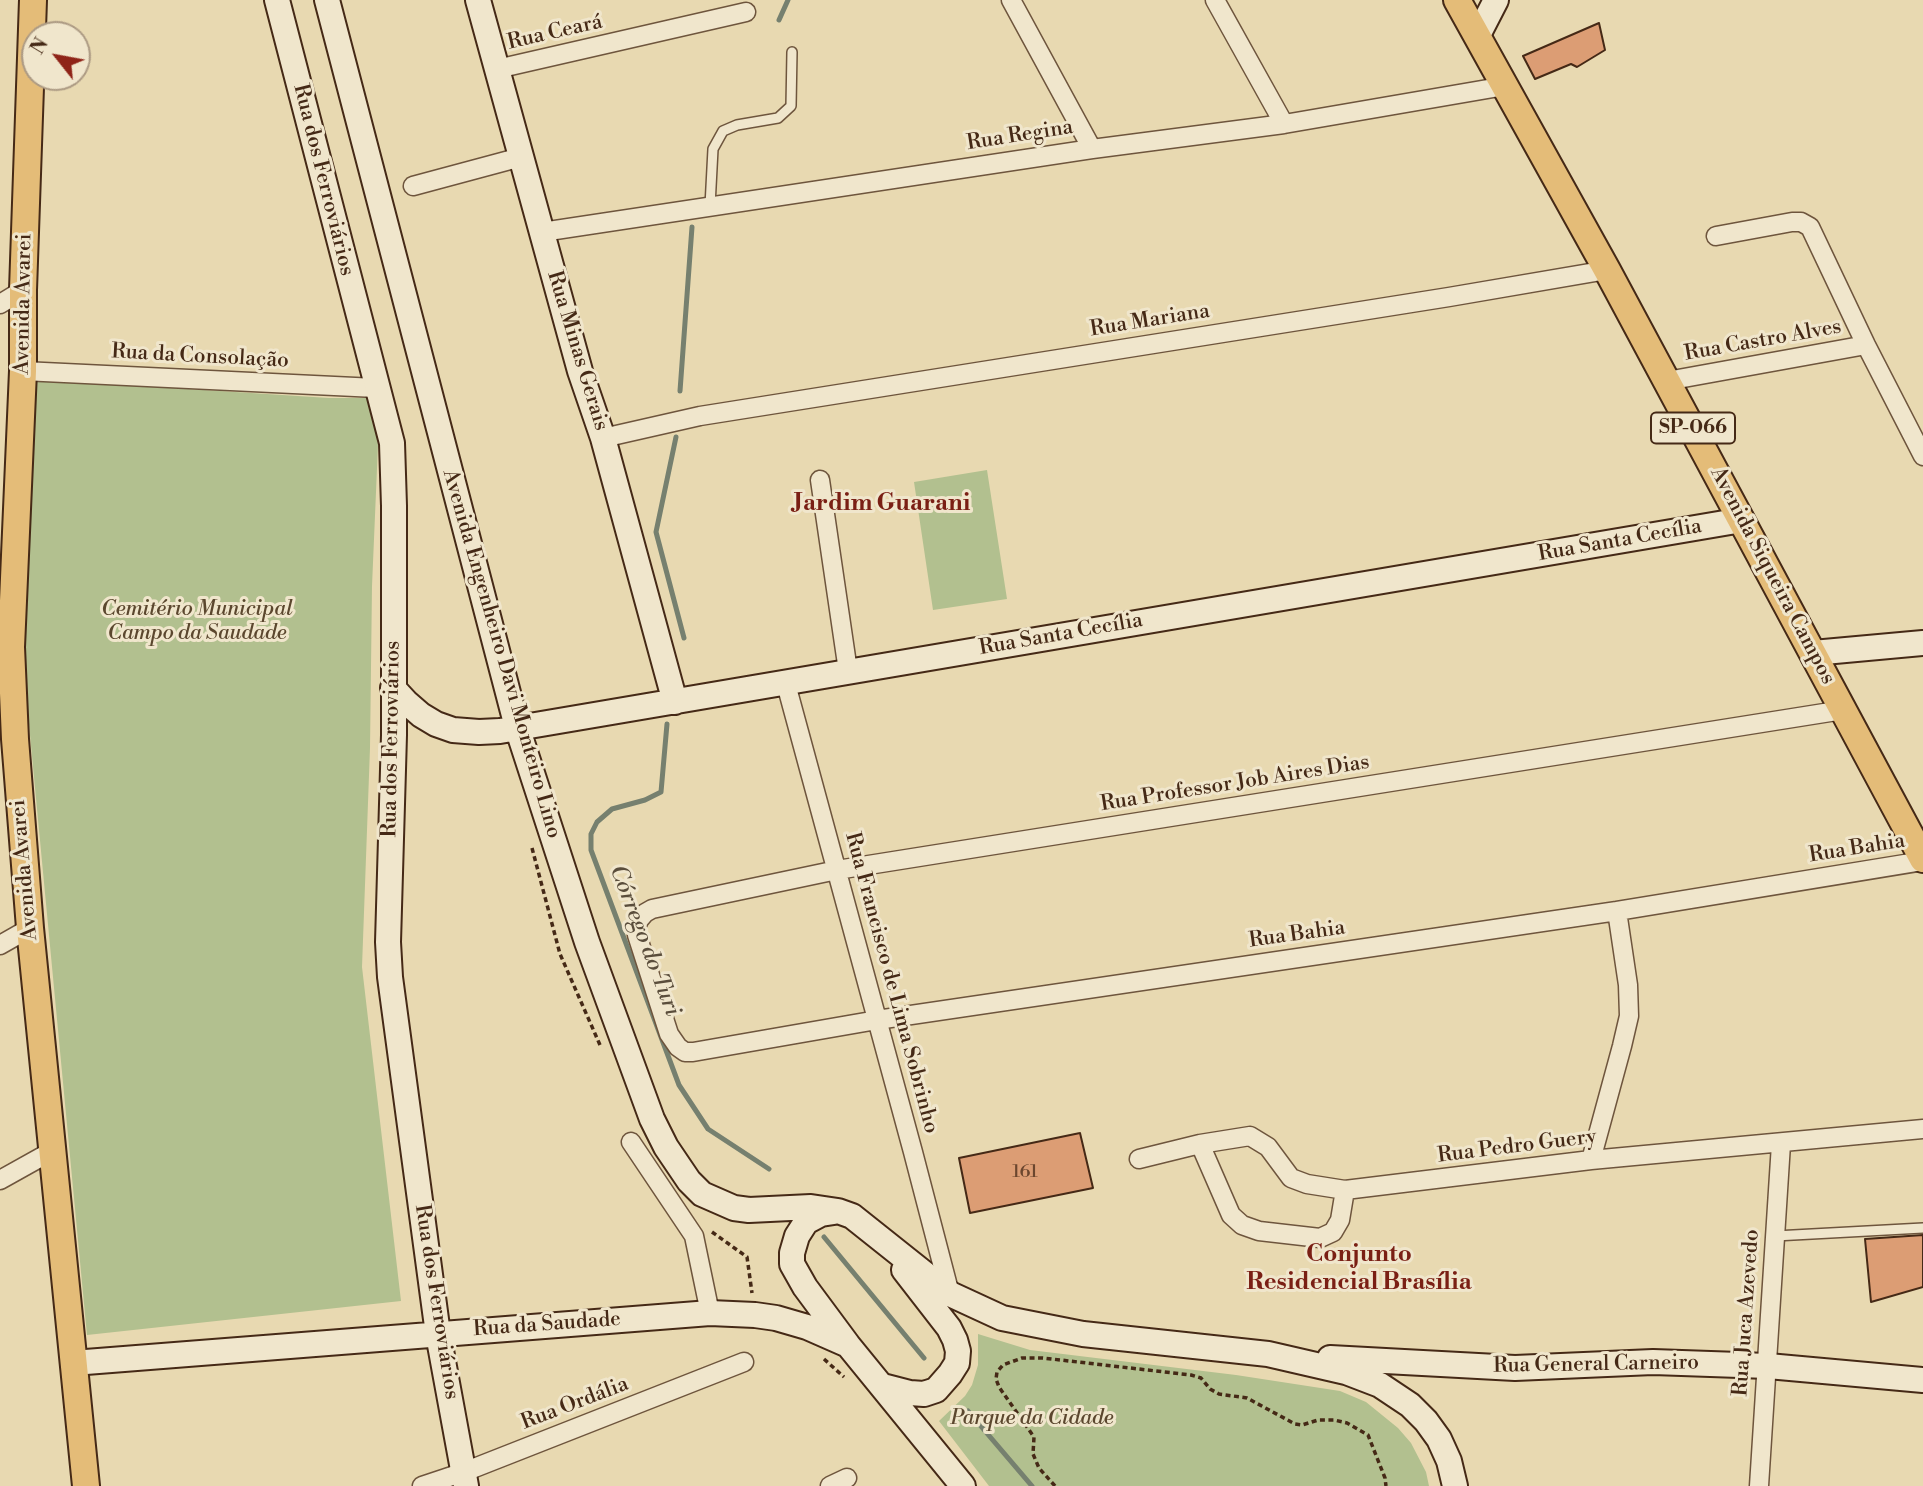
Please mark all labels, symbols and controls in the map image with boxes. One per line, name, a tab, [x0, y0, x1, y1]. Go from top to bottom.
street label: Rua Ceará	[505, 10, 605, 56]
north arrow	[21, 21, 91, 91]
text: N	[26, 34, 54, 59]
street label: Rua dos Ferroviários	[287, 81, 359, 279]
street label: Rua Regina	[965, 115, 1075, 157]
street label: Avenida Avarei	[10, 233, 38, 375]
street label: Rua Minas Gerais	[541, 268, 613, 434]
street label: Rua Mariana	[1088, 299, 1212, 343]
street label: Rua Castro Alves	[1683, 315, 1843, 367]
street label: Rua da Consolação	[110, 340, 290, 374]
road number: SP-066	[1651, 412, 1735, 444]
street label: Avenida Siqueira Campos	[1704, 463, 1840, 689]
street label: Avenida Engenheiro Davi Monteiro Lino	[436, 467, 566, 841]
district label: Jardim Guarani	[794, 490, 970, 518]
street label: Rua Santa Cecília	[1536, 514, 1704, 568]
park label: Cemitério Municipal Campo da Saudade	[101, 597, 293, 647]
street label: Rua Santa Cecília	[977, 608, 1145, 662]
street label: Rua dos Ferroviários	[378, 640, 406, 838]
street label: Rua Professor Job Aires Dias	[1099, 750, 1371, 818]
street label: Avenida Avarei	[6, 799, 44, 941]
street label: Rua Bahia	[1807, 829, 1907, 869]
street label: Rua Francisco de Lima Sobrinho	[839, 830, 943, 1136]
water label: Córrego do Turi	[602, 861, 686, 1021]
street label: Rua Bahia	[1247, 916, 1347, 954]
street label: Rua Pedro Guery	[1436, 1125, 1598, 1169]
house number: 161	[1012, 1162, 1038, 1184]
street label: Rua dos Ferroviários	[408, 1203, 464, 1401]
street label: Rua Juca Azevedo	[1729, 1229, 1765, 1397]
district label: Conjunto Residencial Brasília	[1246, 1241, 1472, 1297]
street label: Rua da Saudade	[472, 1307, 622, 1343]
street label: Rua General Carneiro	[1493, 1351, 1699, 1379]
street label: Rua Ordália	[518, 1372, 632, 1436]
park label: Parque da Cidade	[950, 1406, 1114, 1432]

